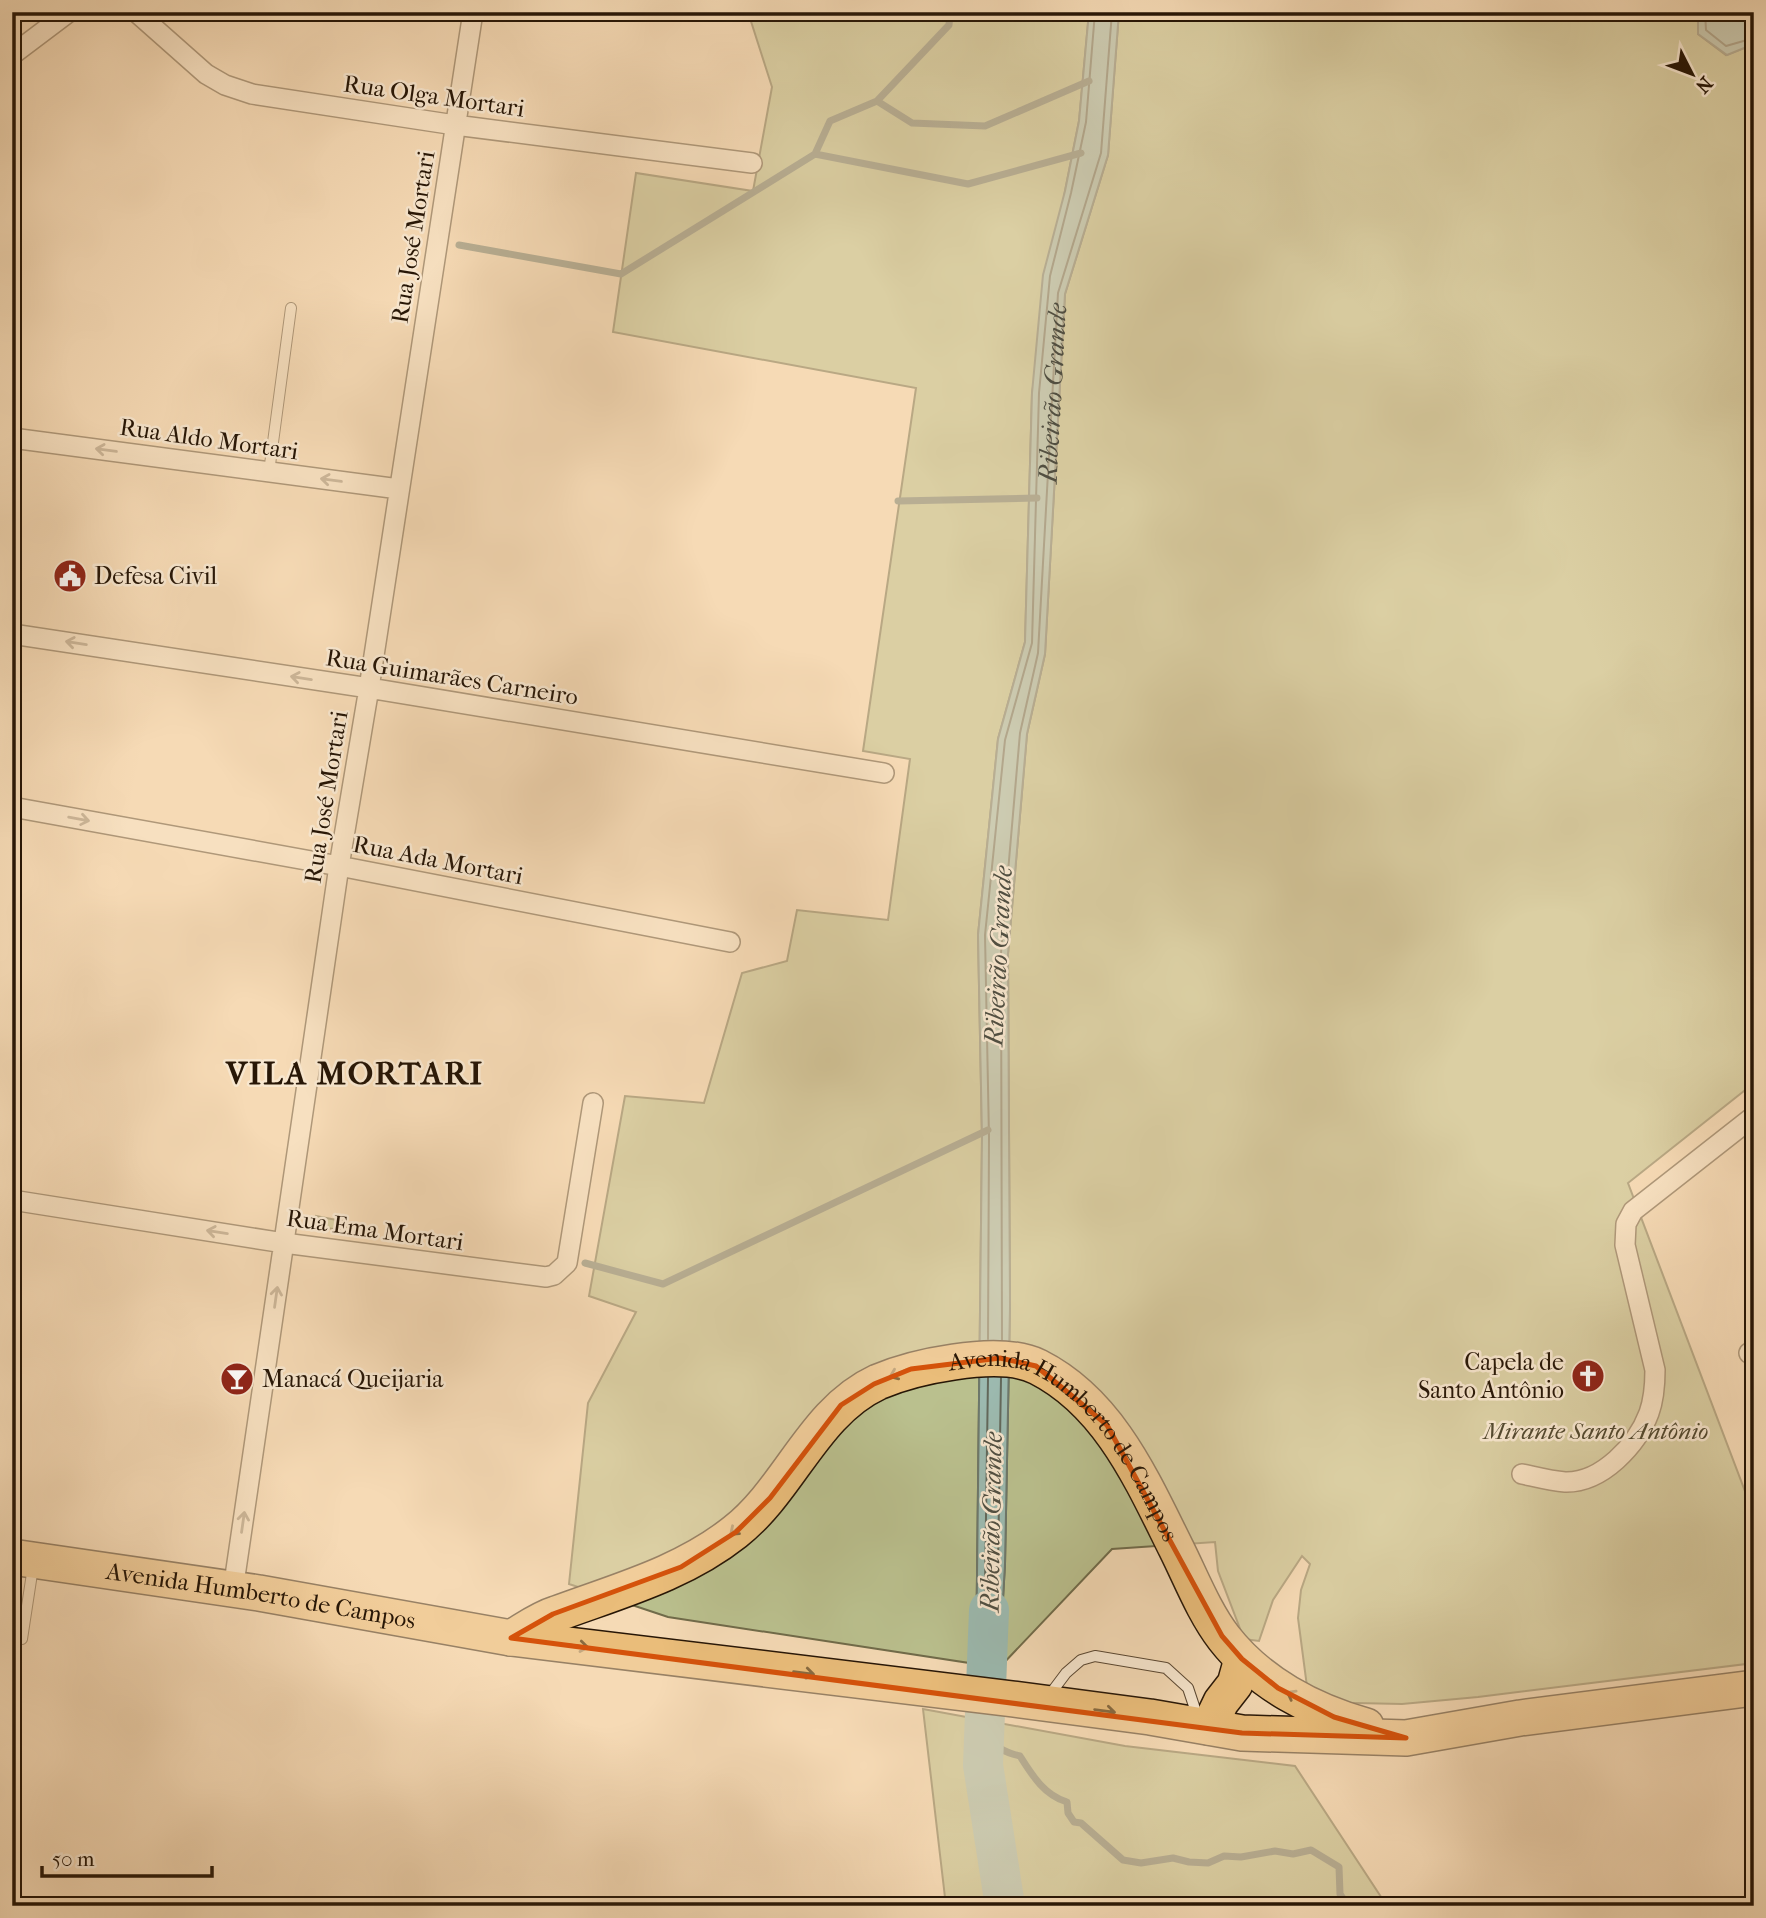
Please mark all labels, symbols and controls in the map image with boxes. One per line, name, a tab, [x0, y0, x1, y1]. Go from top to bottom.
north arrow	[1658, 38, 1728, 108]
street label: Rua Olga Mortari	[342, 69, 526, 123]
text: N	[1691, 72, 1717, 98]
street label: Rua José Mortari	[386, 149, 440, 325]
water label: Ribeirão Grande	[1032, 301, 1073, 486]
street label: Rua Aldo Mortari	[118, 413, 300, 465]
one-way arrow	[95, 444, 118, 457]
one-way arrow	[320, 474, 343, 487]
public building icon: Defesa Civil	[51, 557, 89, 595]
place label: Defesa Civil	[94, 562, 218, 590]
one-way arrow	[66, 637, 88, 650]
street label: Rua Guimarães Carneiro	[324, 643, 580, 711]
one-way arrow	[291, 671, 313, 684]
street label: Rua José Mortari	[299, 709, 353, 885]
one-way arrow	[67, 813, 90, 826]
street label: Rua Ada Mortari	[351, 830, 525, 890]
water label: Ribeirão Grande	[978, 864, 1019, 1049]
district label: VILA MORTARI	[225, 1055, 484, 1092]
street label: Rua Ema Mortari	[285, 1204, 465, 1256]
one-way arrow	[206, 1225, 229, 1238]
one-way arrow	[270, 1286, 283, 1309]
street label: Avenida Humberto de Campos	[946, 1344, 1184, 1546]
place label: Capela de Santo Antônio	[1418, 1348, 1564, 1404]
church icon: Capela de Santo Antônio	[1569, 1357, 1607, 1395]
bar icon: Manacá Queijaria	[218, 1360, 256, 1398]
place label: Manacá Queijaria	[262, 1365, 444, 1393]
one-way arrow	[889, 1368, 911, 1381]
park label: Mirante Santo Antônio	[1482, 1417, 1708, 1445]
water label: Ribeirão Grande	[974, 1430, 1009, 1614]
one-way arrow	[236, 1511, 249, 1534]
one-way arrow	[729, 1520, 747, 1536]
street label: Avenida Humberto de Campos	[103, 1557, 418, 1635]
one-way arrow	[566, 1639, 589, 1652]
one-way arrow	[792, 1667, 815, 1680]
one-way arrow	[1286, 1690, 1307, 1704]
one-way arrow	[1093, 1705, 1116, 1718]
scale bar	[42, 1834, 212, 1878]
text: 50 m	[52, 1847, 95, 1871]

